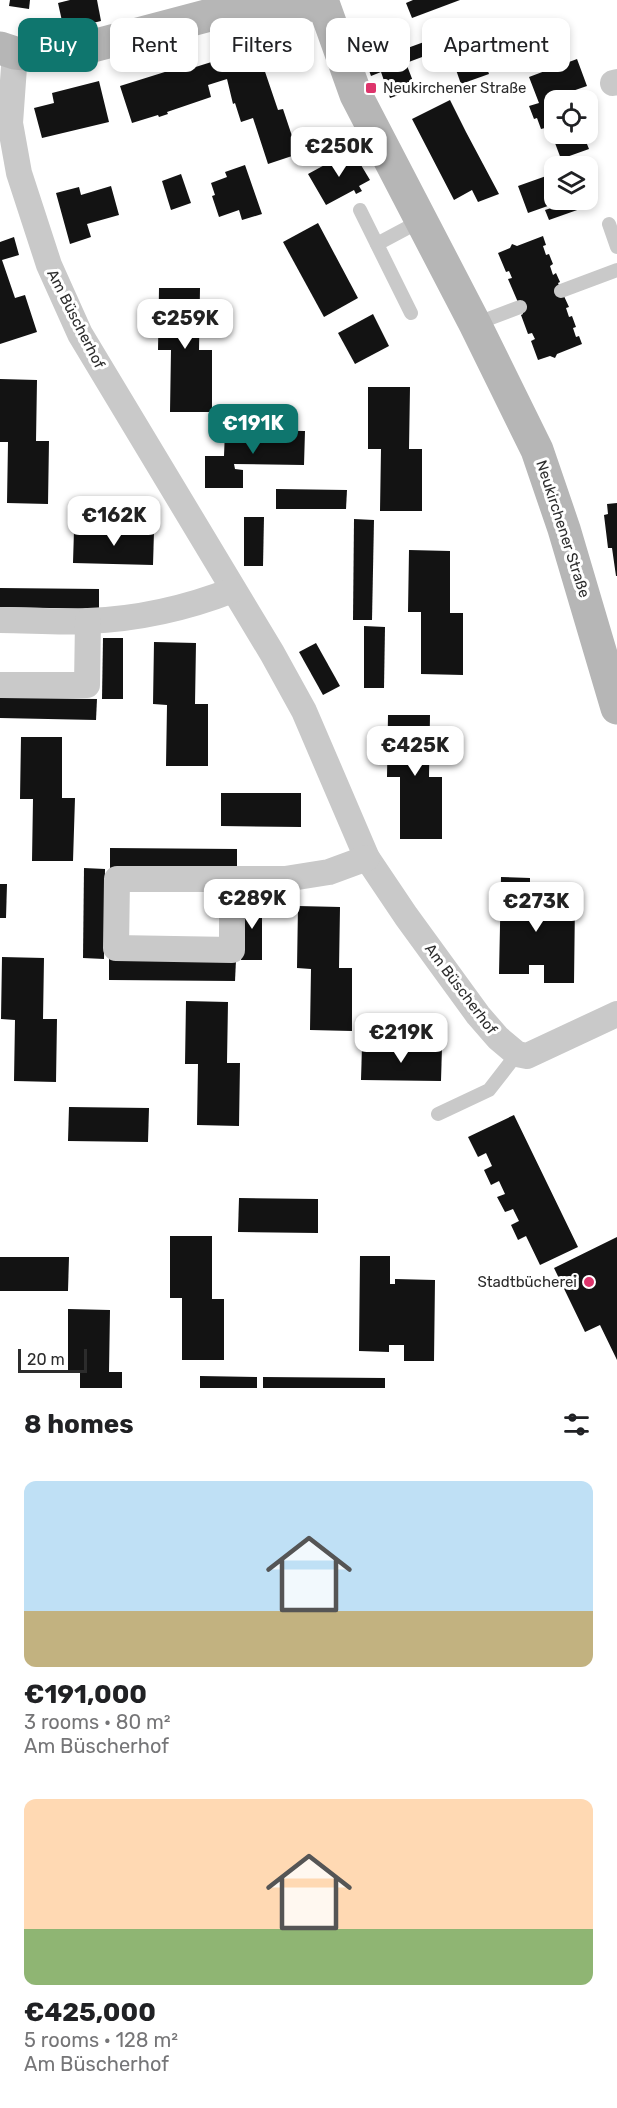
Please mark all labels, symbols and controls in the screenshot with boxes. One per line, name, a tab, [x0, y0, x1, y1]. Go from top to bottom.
chip: Buy	[18, 18, 98, 72]
chip: Rent	[110, 18, 198, 72]
chip: Filters	[210, 18, 314, 72]
chip: New	[326, 18, 410, 72]
chip: Apartment	[422, 18, 570, 72]
place label: Neukirchener Straße	[383, 79, 526, 97]
marker: Neukirchener Straße	[364, 81, 378, 95]
map controls	[544, 90, 598, 210]
button: locate	[544, 90, 598, 144]
pin: €250K	[297, 127, 381, 178]
text: €250K	[305, 134, 373, 158]
button: layers	[544, 156, 598, 210]
street label: Am Büscherhof	[43, 266, 109, 372]
pin: €259K	[143, 299, 227, 350]
text: €259K	[151, 306, 219, 330]
pin: €191K	[211, 404, 295, 455]
text: €191K	[222, 411, 284, 435]
street label: Neukirchener Straße	[532, 458, 594, 600]
pin: €162K	[72, 496, 156, 547]
text: €162K	[82, 503, 146, 527]
pin: €425K	[373, 726, 457, 777]
text: €425K	[381, 733, 449, 757]
pin: €289K	[210, 879, 294, 930]
pin: €273K	[494, 882, 578, 933]
text: €289K	[218, 886, 286, 910]
text: €273K	[503, 889, 569, 913]
street label: Am Büscherhof	[421, 940, 501, 1038]
pin: €219K	[359, 1013, 443, 1064]
text: €219K	[369, 1020, 433, 1044]
place label: Stadtbücherei	[477, 1273, 577, 1291]
marker: Stadtbücherei	[582, 1275, 596, 1289]
scale bar	[18, 1346, 87, 1374]
text: 20 m	[27, 1350, 65, 1369]
icon: filters	[560, 1408, 593, 1441]
text: 8 homes	[24, 1409, 134, 1440]
icon: home	[255, 1520, 363, 1628]
text: €191,000	[24, 1679, 147, 1710]
text: 3 rooms · 80 m²	[24, 1710, 171, 1734]
text: Am Büscherhof	[24, 1734, 169, 1758]
icon: home	[255, 1838, 363, 1946]
text: €425,000	[24, 1997, 156, 2028]
text: 5 rooms · 128 m²	[24, 2028, 178, 2052]
text: Am Büscherhof	[24, 2052, 169, 2076]

